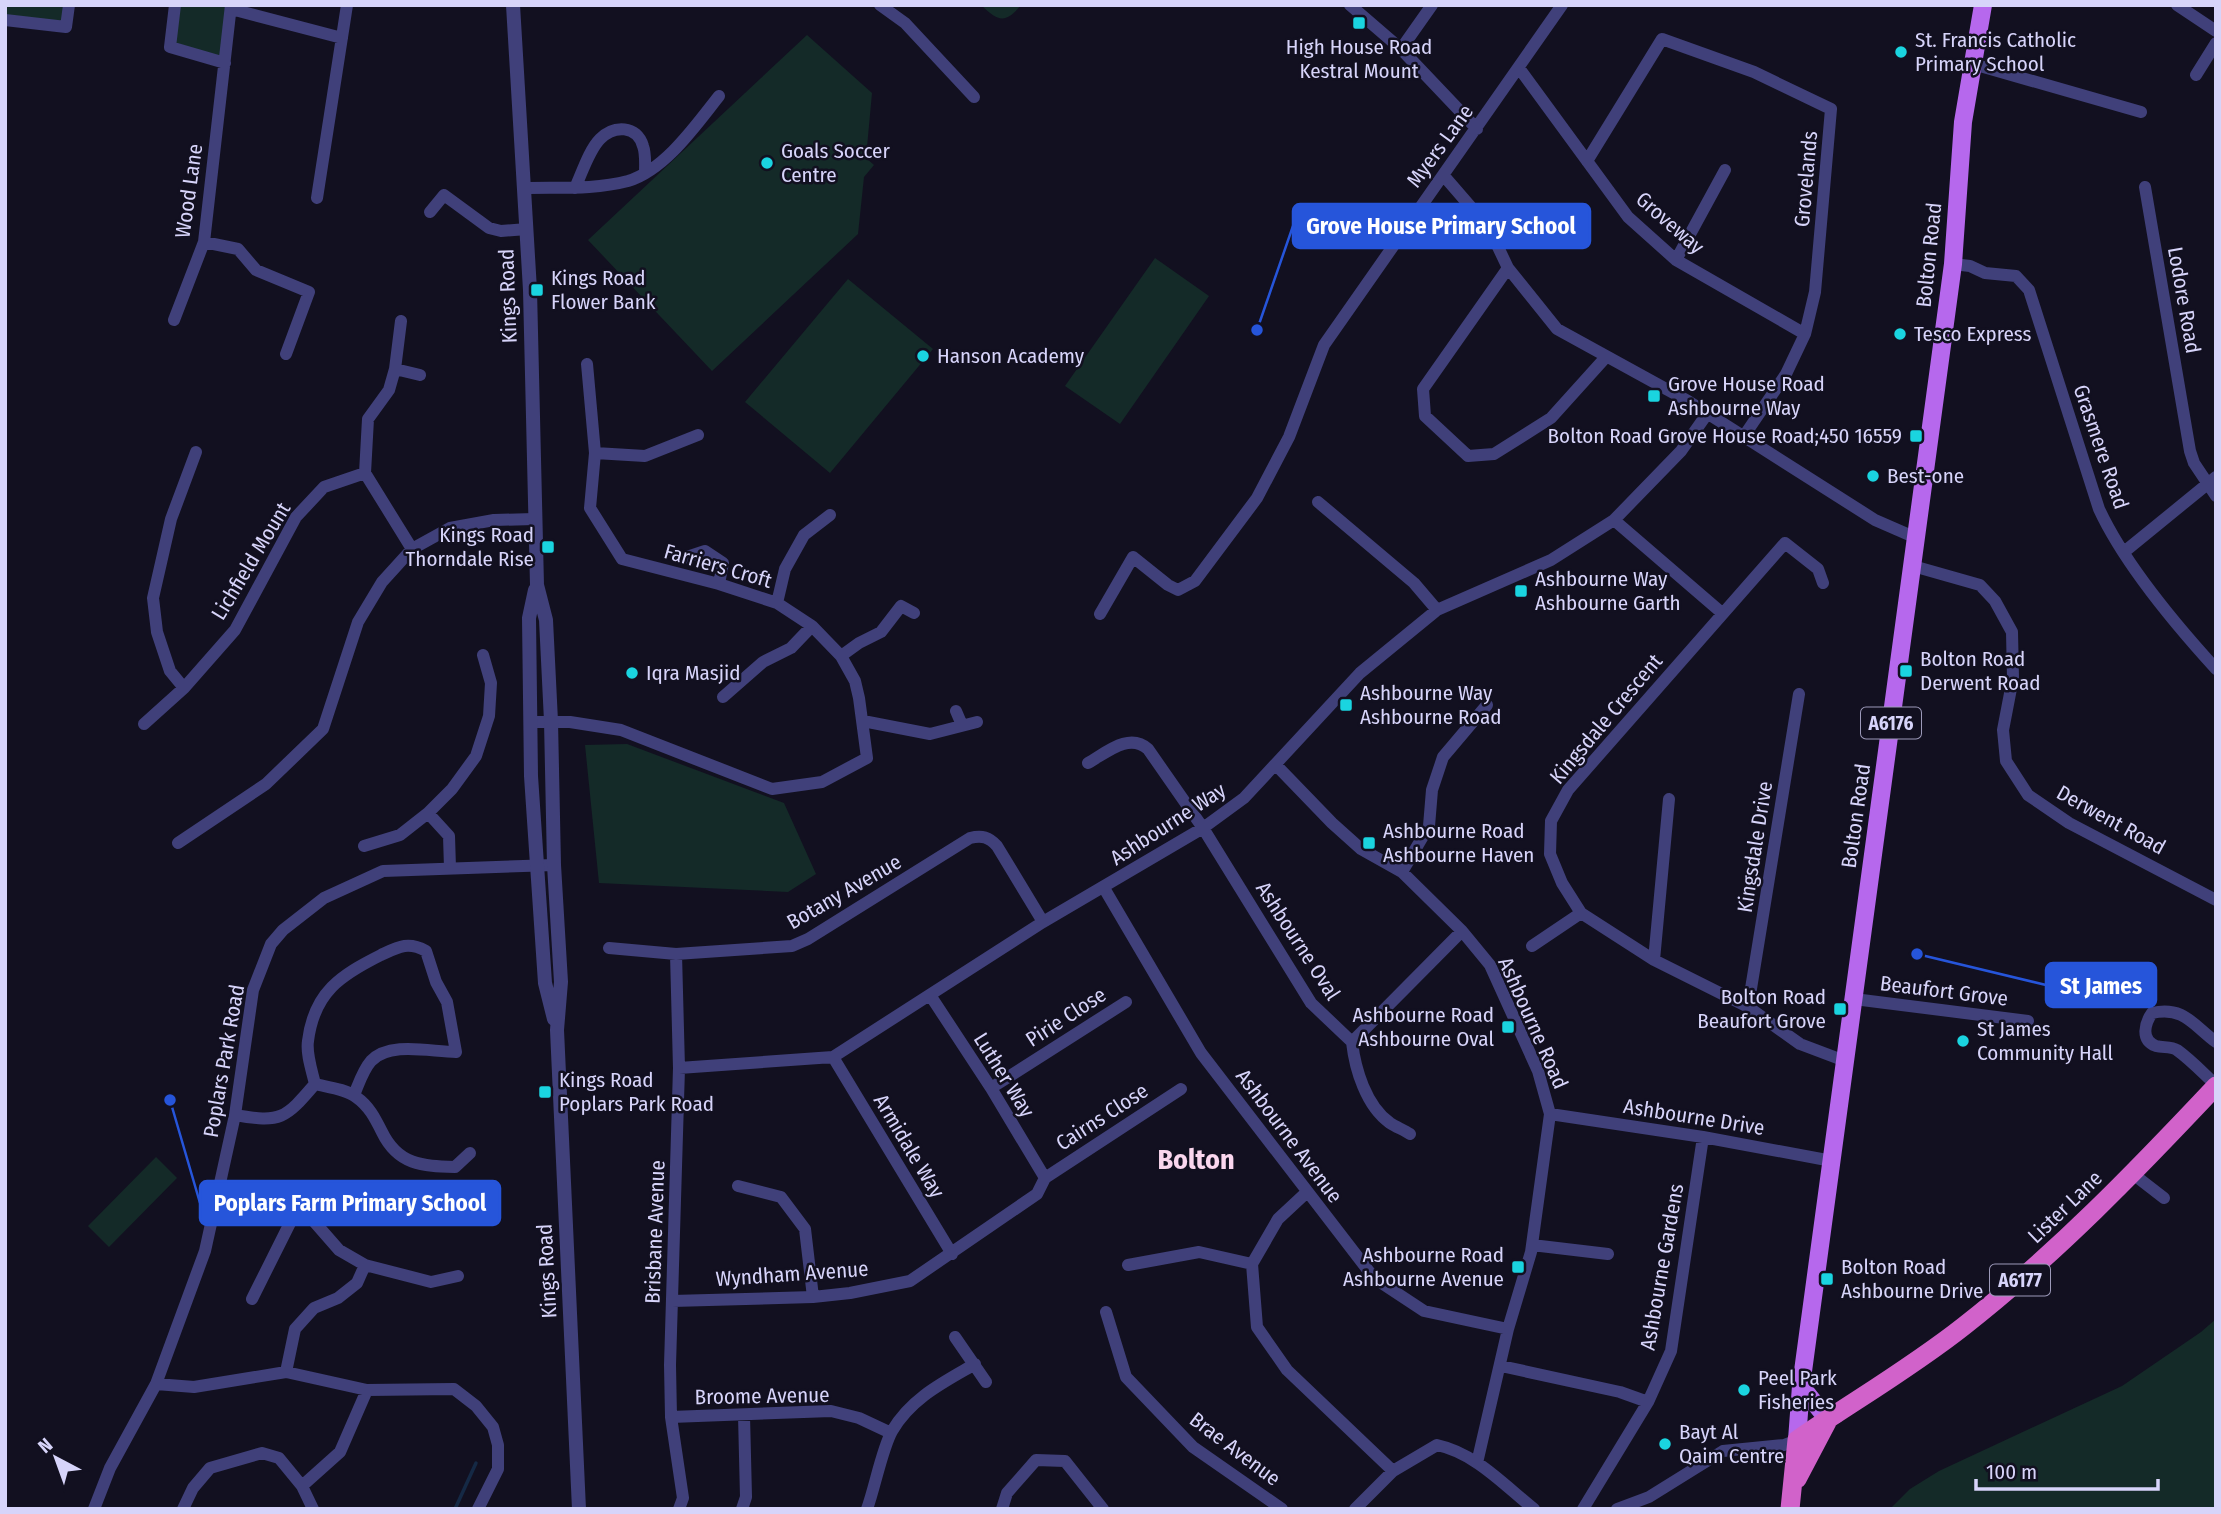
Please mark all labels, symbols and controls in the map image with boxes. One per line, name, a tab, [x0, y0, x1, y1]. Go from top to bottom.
marker: High House Road Kestral Mount	[1351, 15, 1367, 31]
place label: St. Francis Catholic Primary School	[1915, 27, 2076, 77]
place label: High House Road Kestral Mount	[1286, 34, 1432, 84]
marker: St. Francis Catholic Primary School	[1893, 44, 1909, 60]
street label: Myers Lane	[1401, 99, 1479, 193]
street label: Grovelands	[1789, 130, 1823, 228]
place label: Goals Soccer Centre	[781, 138, 890, 188]
street label: Wood Lane	[170, 142, 208, 240]
marker: Goals Soccer Centre	[759, 155, 775, 171]
street label: Groveway	[1630, 186, 1710, 260]
street label: Bolton Road	[1911, 201, 1947, 309]
callout: Grove House Primary School	[1293, 204, 1590, 248]
text: Grove House Primary School	[1306, 212, 1576, 240]
street label: Lodore Road	[2162, 245, 2206, 355]
street label: Kings Road	[493, 248, 523, 344]
place label: Kings Road Flower Bank	[551, 265, 656, 315]
marker: Kings Road Flower Bank	[529, 282, 545, 298]
place label: Tesco Express	[1914, 321, 2032, 347]
marker: Tesco Express	[1892, 326, 1908, 342]
place label: Hanson Academy	[937, 343, 1085, 369]
marker: Hanson Academy	[915, 348, 931, 364]
place label: Grove House Road Ashbourne Way	[1668, 371, 1825, 421]
street label: Grasmere Road	[2068, 381, 2134, 513]
marker: Grove House Road Ashbourne Way	[1646, 388, 1662, 404]
place label: Bolton Road Grove House Road;450 16559	[1548, 423, 1902, 449]
marker: Bolton Road Grove House Road;450 16559	[1908, 428, 1924, 444]
place label: Best-one	[1887, 463, 1964, 489]
marker: Best-one	[1865, 468, 1881, 484]
street label: Lichfield Mount	[206, 497, 296, 624]
place label: Kings Road Thorndale Rise	[406, 522, 534, 572]
street label: Farriers Croft	[661, 538, 775, 594]
marker: Kings Road Thorndale Rise	[540, 539, 556, 555]
place label: Ashbourne Way Ashbourne Garth	[1535, 566, 1681, 616]
marker: Ashbourne Way Ashbourne Garth	[1513, 583, 1529, 599]
place label: Bolton Road Derwent Road	[1920, 646, 2040, 696]
street label: Kingsdale Crescent	[1544, 649, 1668, 789]
place label: Iqra Masjid	[646, 660, 741, 686]
marker: Bolton Road Derwent Road	[1898, 663, 1914, 679]
marker: Iqra Masjid	[624, 665, 640, 681]
place label: Ashbourne Way Ashbourne Road	[1360, 680, 1502, 730]
marker: Ashbourne Way Ashbourne Road	[1338, 697, 1354, 713]
road number: A6176	[1861, 708, 1921, 738]
street label: Bolton Road	[1836, 762, 1876, 870]
street label: Ashbourne Way	[1105, 777, 1231, 871]
street label: Kingsdale Drive	[1732, 779, 1778, 915]
street label: Derwent Road	[2052, 779, 2170, 861]
place label: Ashbourne Road Ashbourne Haven	[1383, 818, 1534, 868]
marker: Ashbourne Road Ashbourne Haven	[1361, 835, 1377, 851]
street label: Botany Avenue	[782, 849, 906, 935]
street label: Ashbourne Oval	[1250, 877, 1346, 1005]
street label: Ashbourne Road	[1492, 953, 1574, 1093]
callout: St James	[2046, 963, 2156, 1007]
street label: Beaufort Grove	[1879, 970, 2009, 1012]
text: St James	[2060, 972, 2142, 1000]
street label: Pirie Close	[1021, 981, 1111, 1053]
street label: Poplars Park Road	[198, 982, 250, 1140]
place label: Bolton Road Beaufort Grove	[1697, 984, 1826, 1034]
marker: Bolton Road Beaufort Grove	[1832, 1001, 1848, 1017]
place label: Ashbourne Road Ashbourne Oval	[1352, 1002, 1494, 1052]
place label: St James Community Hall	[1977, 1016, 2113, 1066]
marker: Ashbourne Road Ashbourne Oval	[1500, 1019, 1516, 1035]
street label: Luther Way	[968, 1028, 1041, 1123]
marker: St James Community Hall	[1955, 1033, 1971, 1049]
street label: Ashbourne Avenue	[1230, 1064, 1348, 1208]
place label: Kings Road Poplars Park Road	[559, 1067, 714, 1117]
street label: Cairns Close	[1051, 1078, 1153, 1156]
marker: Kings Road Poplars Park Road	[537, 1084, 553, 1100]
street label: Armidale Way	[868, 1089, 950, 1203]
street label: Ashbourne Drive	[1622, 1093, 1766, 1141]
district label: Bolton	[1157, 1143, 1235, 1176]
street label: Brisbane Avenue	[639, 1160, 671, 1304]
street label: Lister Lane	[2022, 1165, 2108, 1249]
callout: Poplars Farm Primary School	[200, 1181, 500, 1225]
street label: Ashbourne Gardens	[1635, 1182, 1689, 1352]
text: Poplars Farm Primary School	[214, 1189, 487, 1217]
street label: Kings Road	[532, 1223, 562, 1319]
place label: Ashbourne Road Ashbourne Avenue	[1343, 1242, 1504, 1292]
place label: Bolton Road Ashbourne Drive	[1841, 1254, 1983, 1304]
street label: Wyndham Avenue	[715, 1256, 869, 1292]
marker: Ashbourne Road Ashbourne Avenue	[1510, 1259, 1526, 1275]
road number: A6177	[1990, 1264, 2050, 1296]
marker: Bolton Road Ashbourne Drive	[1819, 1271, 1835, 1287]
place label: Peel Park Fisheries	[1758, 1365, 1837, 1415]
street label: Broome Avenue	[694, 1382, 830, 1410]
marker: Peel Park Fisheries	[1736, 1382, 1752, 1398]
street label: Brae Avenue	[1184, 1406, 1286, 1492]
place label: Bayt Al Qaim Centre	[1679, 1419, 1784, 1469]
north arrow	[21, 1423, 91, 1493]
text: N	[33, 1433, 57, 1458]
marker: Bayt Al Qaim Centre	[1657, 1436, 1673, 1452]
scale bar	[1976, 1448, 2158, 1492]
text: 100 m	[1986, 1459, 2037, 1485]

